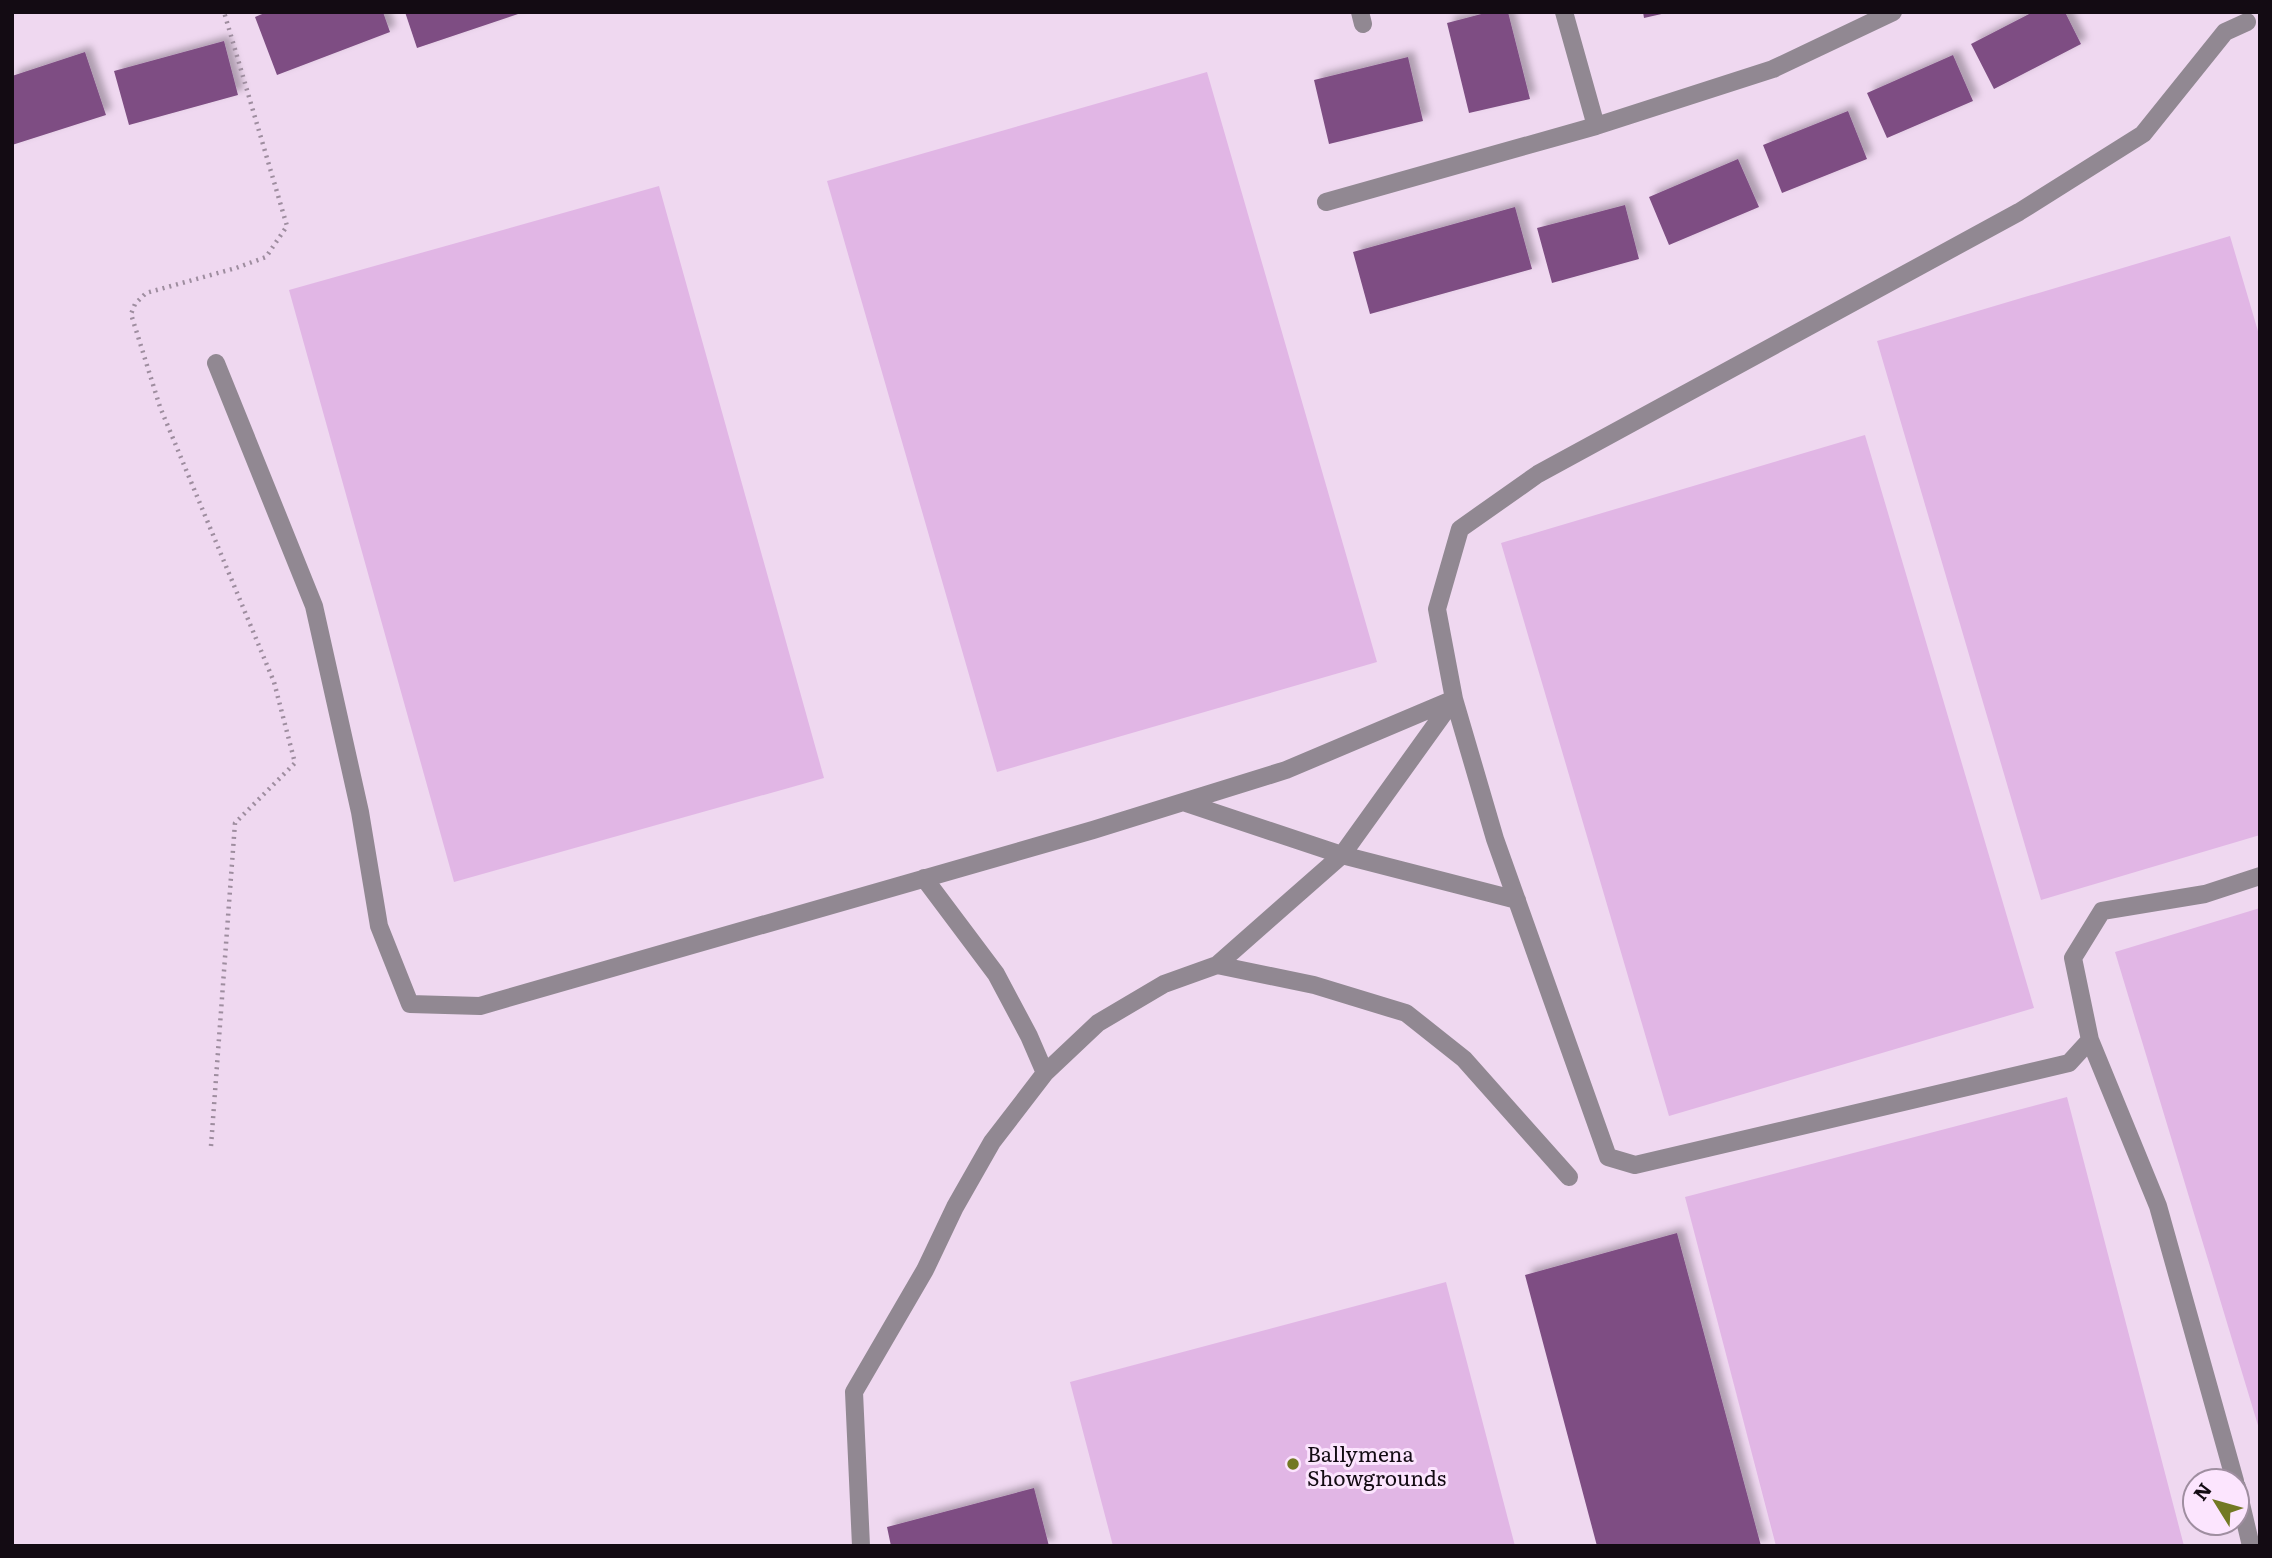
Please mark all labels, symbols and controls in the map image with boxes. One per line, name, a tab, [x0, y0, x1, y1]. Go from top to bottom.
place label: Ballymena Showgrounds	[1307, 1437, 1446, 1492]
marker: Ballymena Showgrounds	[1285, 1456, 1301, 1472]
north arrow	[2181, 1467, 2251, 1537]
text: N	[2186, 1476, 2218, 1506]

